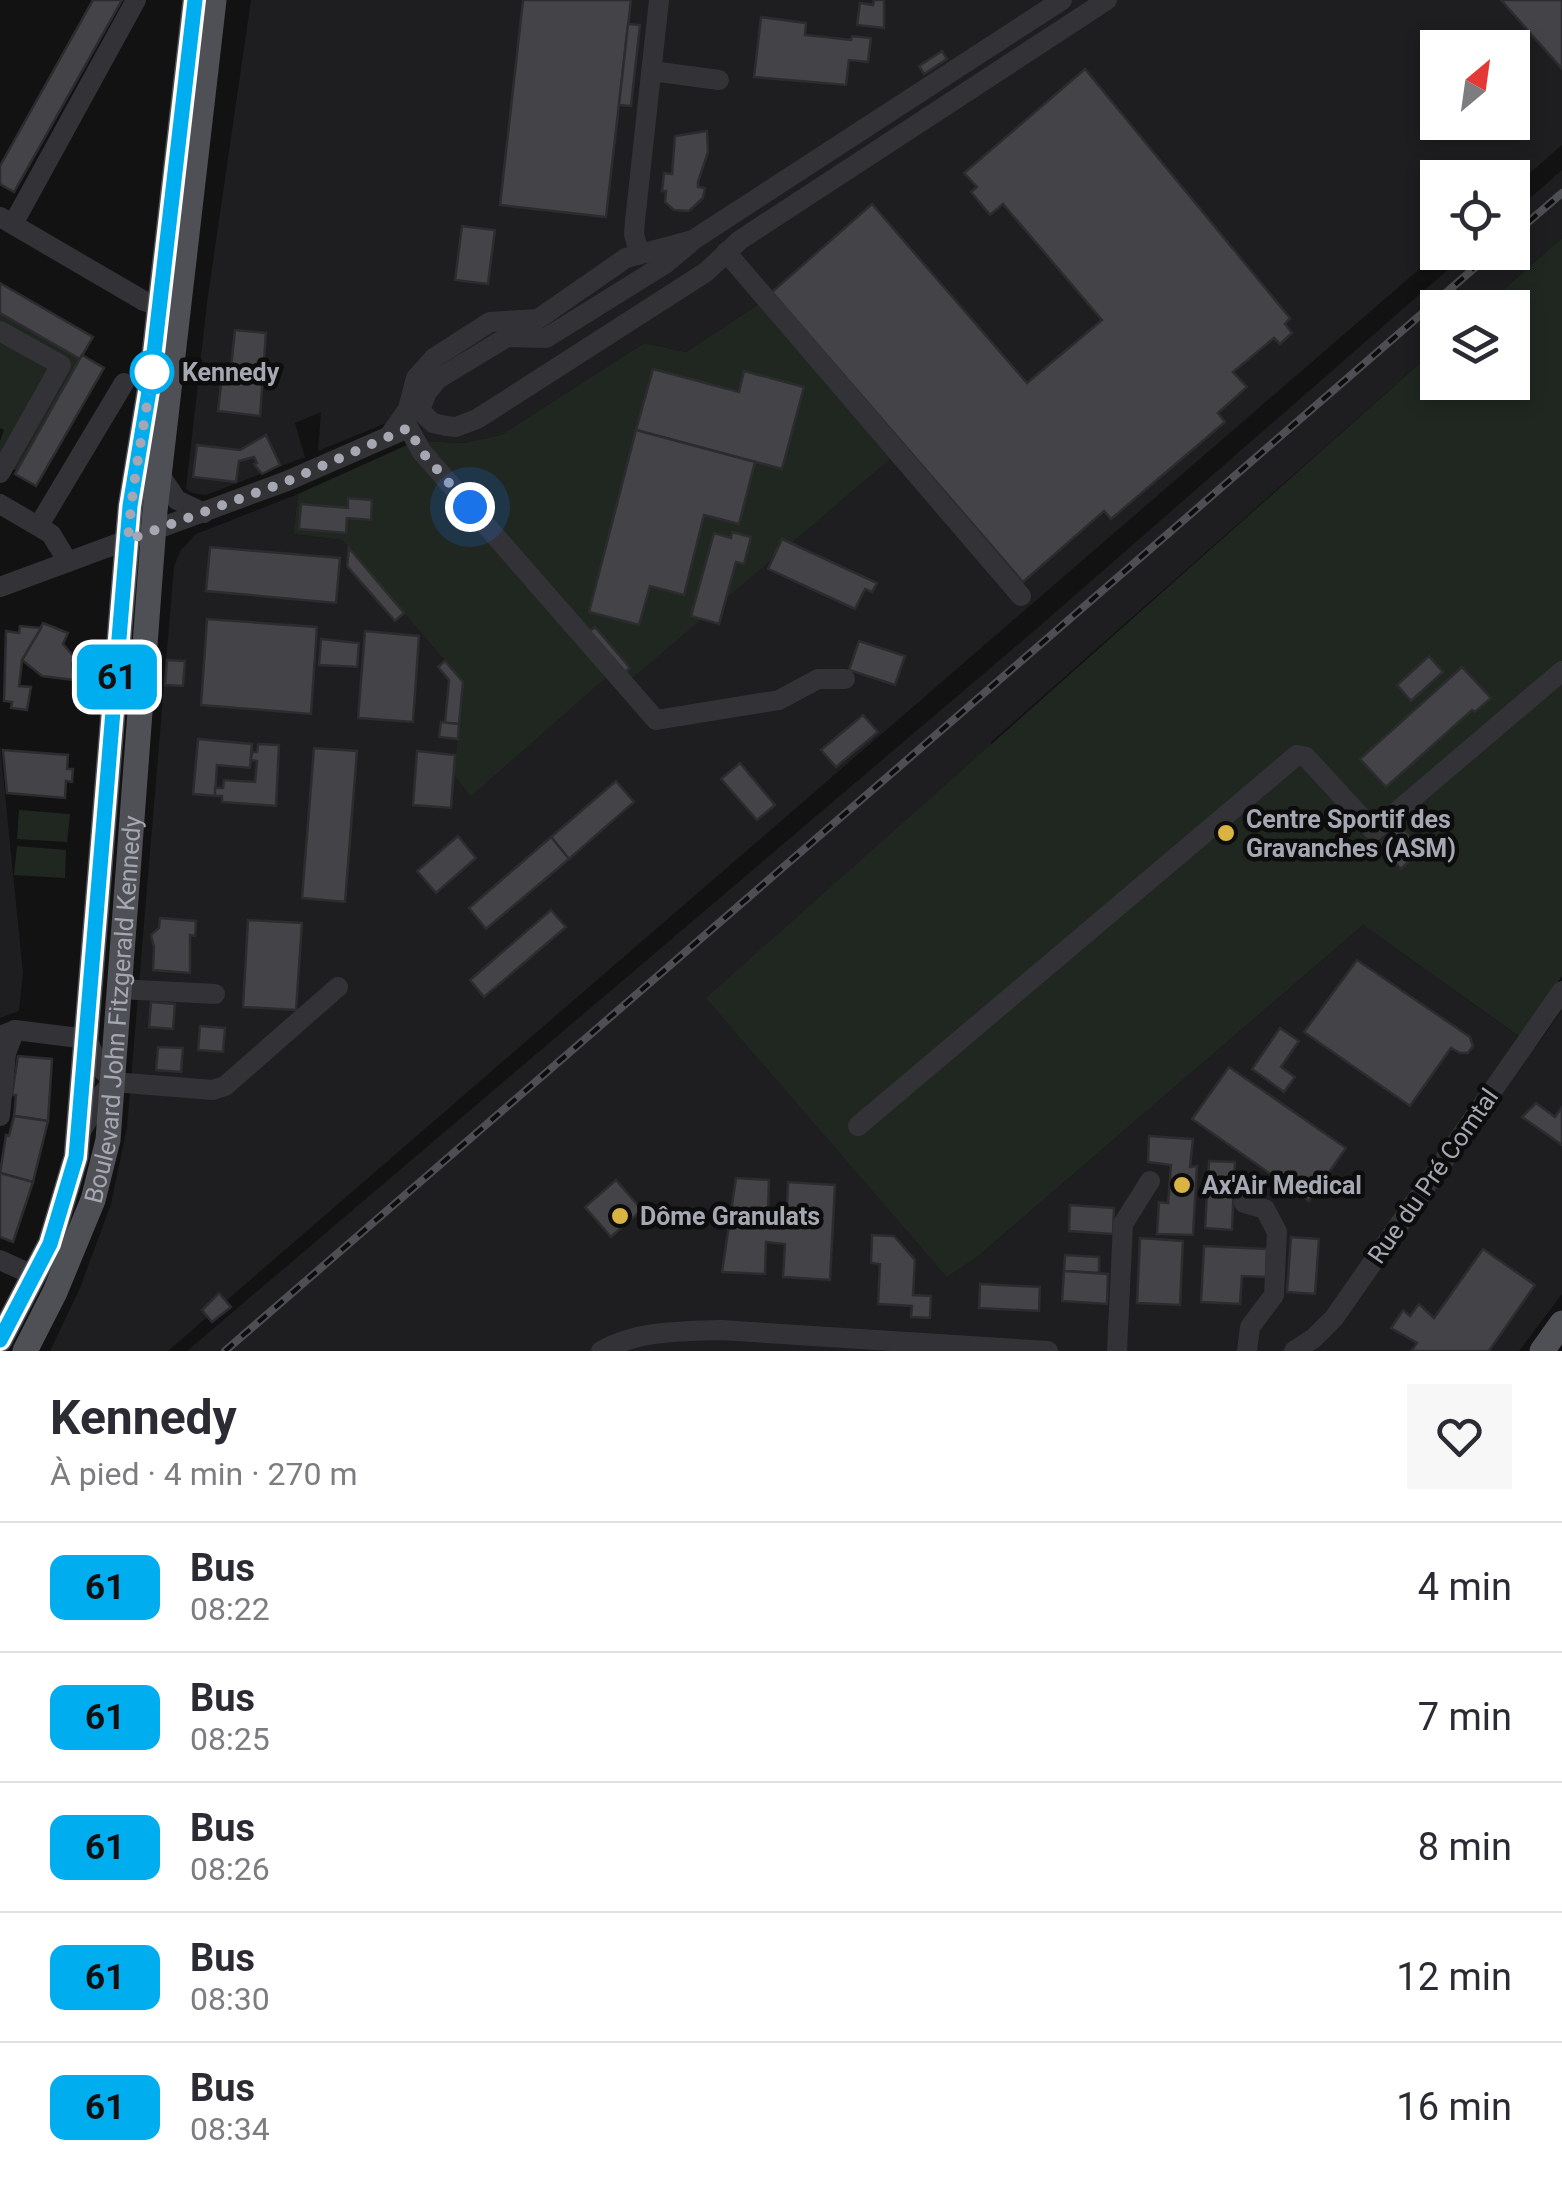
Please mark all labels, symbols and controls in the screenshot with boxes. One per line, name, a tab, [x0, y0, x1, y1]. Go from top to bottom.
north arrow	[1420, 30, 1530, 140]
map controls	[1420, 30, 1530, 400]
button: locate	[1420, 160, 1530, 270]
button: layers	[1420, 290, 1530, 400]
marker: Kennedy	[131, 351, 173, 393]
place label: Kennedy	[182, 358, 280, 387]
your location	[445, 482, 495, 532]
line badge: 61	[72, 644, 162, 710]
text: 61	[97, 657, 137, 698]
place label: Centre Sportif des Gravanches (ASM)	[1246, 805, 1456, 863]
street label: Boulevard John Fitzgerald Kennedy	[78, 814, 147, 1206]
marker: Centre Sportif des Gravanches (ASM)	[1215, 822, 1237, 844]
street label: Rue du Pré Comtal	[1362, 1083, 1504, 1269]
place label: Ax'Air Medical	[1202, 1171, 1362, 1200]
marker: Ax'Air Medical	[1171, 1174, 1193, 1196]
place label: Dôme Granulats	[640, 1202, 820, 1231]
marker: Dôme Granulats	[609, 1205, 631, 1227]
button: heart	[1407, 1384, 1512, 1489]
text: Kennedy	[50, 1389, 237, 1446]
text: À pied · 4 min · 270 m	[50, 1455, 357, 1493]
text: Bus	[190, 1546, 255, 1590]
text: 4 min	[1418, 1565, 1512, 1609]
text: 61	[85, 1567, 125, 1608]
text: 08:22	[190, 1590, 270, 1628]
text: Bus	[190, 1676, 255, 1720]
text: 7 min	[1418, 1695, 1512, 1739]
text: 61	[85, 1697, 125, 1738]
text: 08:25	[190, 1720, 270, 1758]
text: Bus	[190, 1806, 255, 1850]
text: 8 min	[1418, 1825, 1512, 1869]
text: 61	[85, 1827, 125, 1868]
text: 08:26	[190, 1850, 270, 1888]
text: Bus	[190, 1936, 255, 1980]
text: 12 min	[1396, 1955, 1512, 1999]
text: 61	[85, 1957, 125, 1998]
text: 08:30	[190, 1980, 270, 2018]
text: Bus	[190, 2066, 255, 2110]
text: 16 min	[1396, 2085, 1512, 2129]
text: 61	[85, 2087, 125, 2128]
text: 08:34	[190, 2110, 270, 2148]

